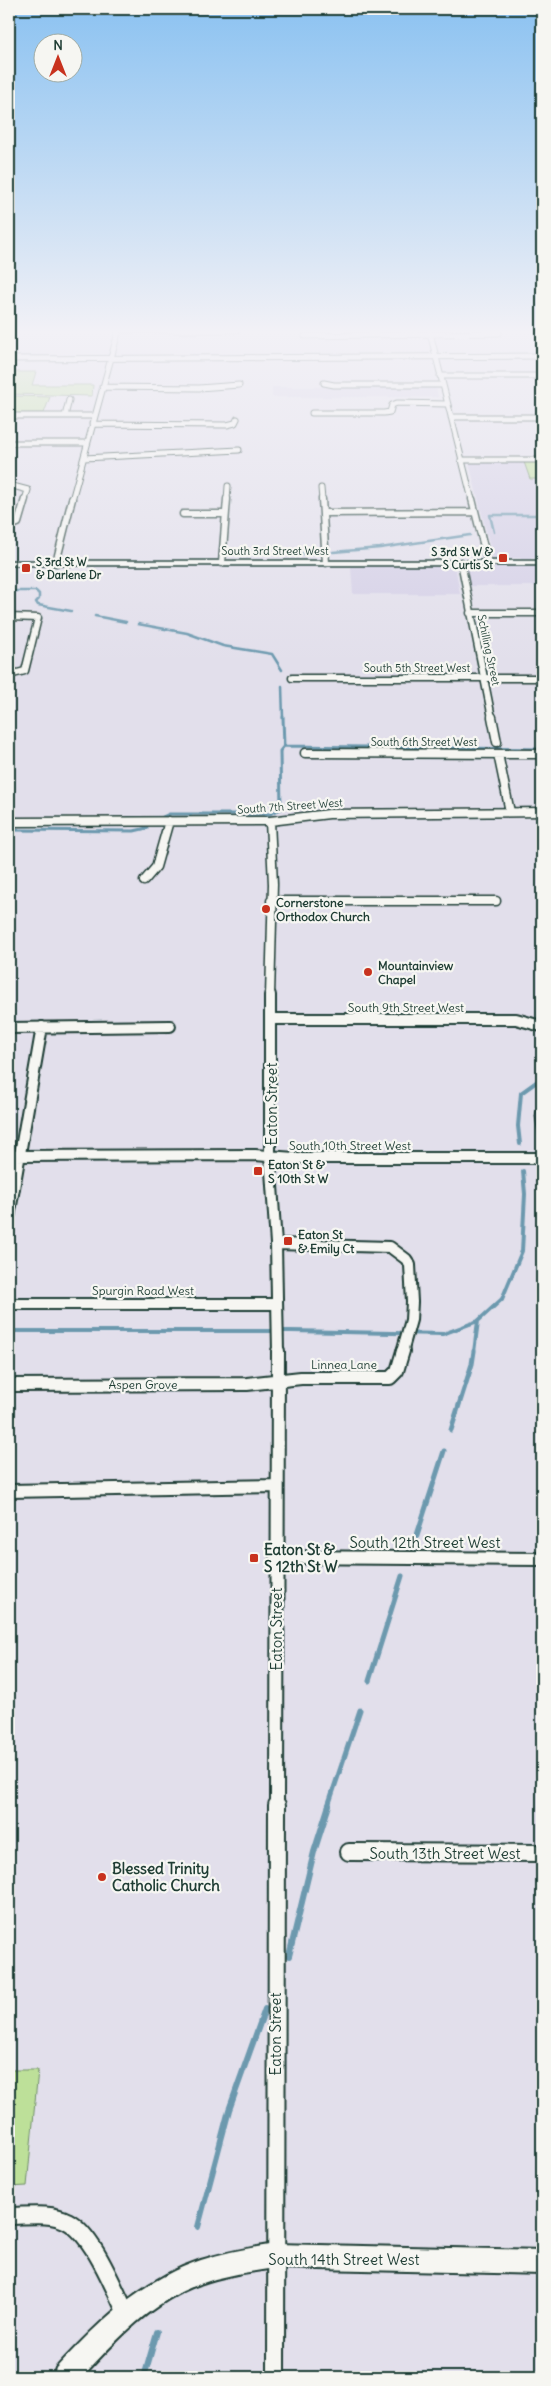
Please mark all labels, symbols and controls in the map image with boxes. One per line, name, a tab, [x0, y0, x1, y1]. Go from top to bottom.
north arrow	[32, 32, 82, 82]
text: N	[53, 36, 63, 54]
street label: South 3rd Street West	[221, 544, 329, 558]
place label: S 3rd St W & S Curtis St	[431, 545, 494, 572]
marker: S 3rd St W & S Curtis St	[497, 552, 509, 564]
place label: S 3rd St W & Darlene Dr	[36, 555, 102, 582]
marker: S 3rd St W & Darlene Dr	[20, 562, 32, 574]
street label: Schilling Street	[475, 613, 503, 687]
street label: South 5th Street West	[364, 661, 471, 675]
street label: South 6th Street West	[371, 735, 478, 749]
street label: South 7th Street West	[237, 795, 343, 817]
place label: Cornerstone Orthodox Church	[276, 895, 370, 924]
marker: Cornerstone Orthodox Church	[260, 903, 272, 915]
place label: Mountainview Chapel	[378, 958, 454, 988]
marker: Mountainview Chapel	[362, 966, 374, 978]
street label: South 9th Street West	[348, 1000, 464, 1015]
street label: Eaton Street	[262, 1063, 281, 1145]
street label: South 10th Street West	[289, 1138, 411, 1153]
place label: Eaton St & S 10th St W	[268, 1157, 328, 1186]
marker: Eaton St & S 10th St W	[252, 1165, 264, 1177]
place label: Eaton St & Emily Ct	[298, 1227, 355, 1257]
marker: Eaton St & Emily Ct	[282, 1235, 294, 1247]
street label: Spurgin Road West	[92, 1283, 194, 1298]
street label: Linnea Lane	[311, 1357, 377, 1372]
street label: Aspen Grove	[109, 1377, 177, 1392]
street label: South 12th Street West	[350, 1533, 500, 1552]
place label: Eaton St & S 12th St W	[264, 1540, 338, 1576]
marker: Eaton St & S 12th St W	[248, 1552, 260, 1564]
street label: Eaton Street	[267, 1588, 286, 1670]
street label: South 13th Street West	[369, 1844, 521, 1863]
place label: Blessed Trinity Catholic Church	[112, 1859, 220, 1895]
marker: Blessed Trinity Catholic Church	[96, 1871, 108, 1883]
street label: Eaton Street	[266, 1993, 285, 2075]
street label: South 14th Street West	[268, 2250, 420, 2269]

